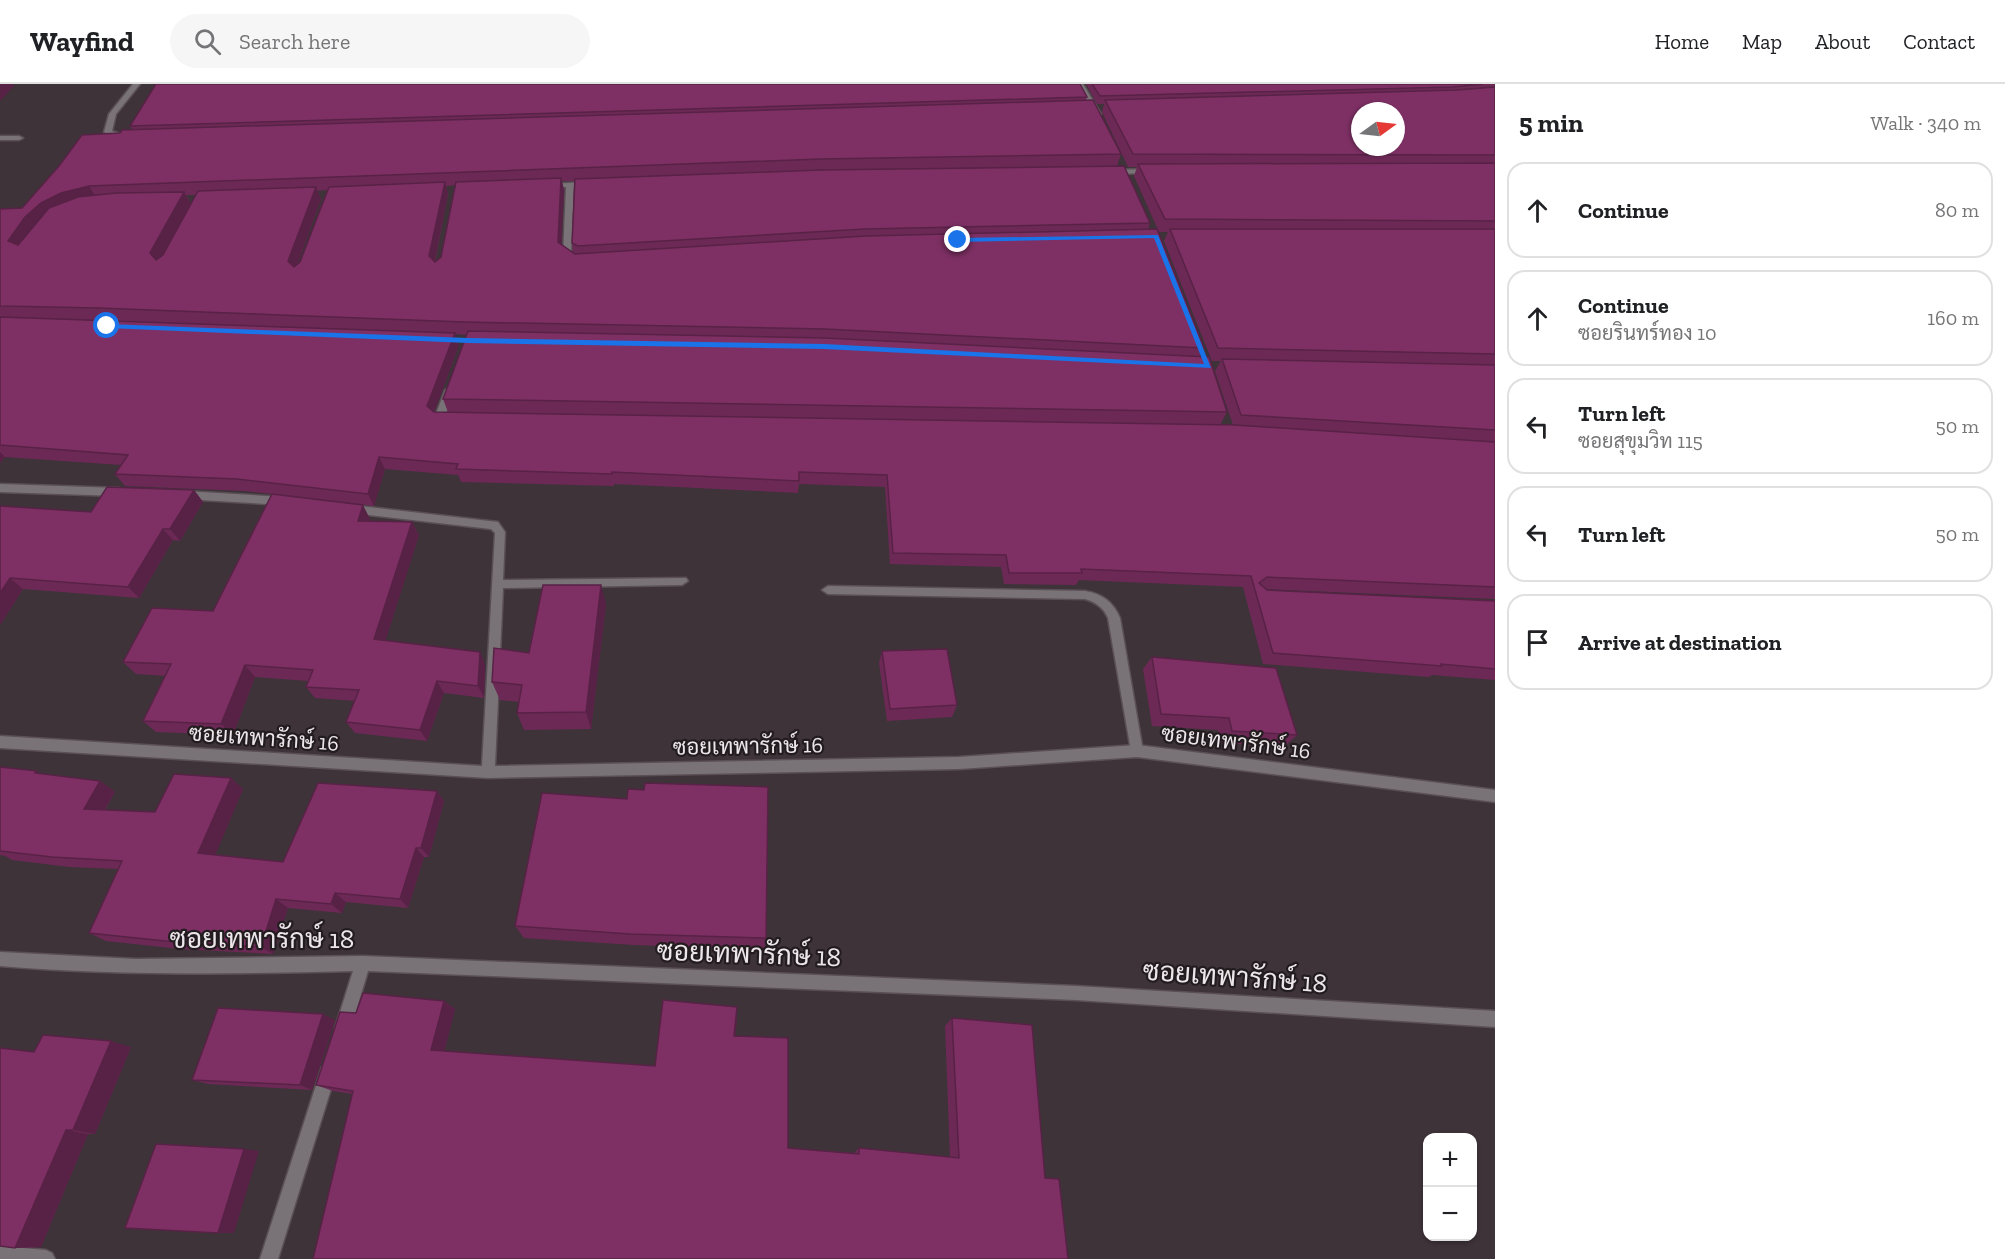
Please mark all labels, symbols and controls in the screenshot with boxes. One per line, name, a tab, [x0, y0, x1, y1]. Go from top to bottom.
search box	[170, 14, 590, 68]
text: Wayfind	[30, 25, 134, 58]
icon: search	[191, 25, 224, 58]
text: Search here	[239, 28, 350, 55]
text: Home	[1655, 29, 1709, 54]
text: Map	[1742, 29, 1782, 54]
text: About	[1815, 29, 1870, 54]
text: Contact	[1903, 29, 1975, 54]
north arrow	[1351, 102, 1405, 156]
text: 5 min	[1519, 107, 1583, 139]
text: Walk · 340 m	[1870, 111, 1981, 135]
icon: ahead	[1521, 194, 1554, 227]
text: Continue	[1578, 197, 1669, 224]
text: 80 m	[1935, 198, 1979, 222]
route end	[944, 226, 970, 252]
text: Continue	[1578, 292, 1669, 319]
icon: ahead	[1521, 302, 1554, 335]
text: 160 m	[1927, 306, 1979, 330]
route start	[93, 312, 119, 338]
text: ซอยรินทร์ทอง 10	[1578, 321, 1716, 345]
text: Turn left	[1578, 400, 1665, 427]
icon: left	[1521, 410, 1554, 443]
text: 50 m	[1935, 414, 1979, 438]
text: ซอยสุขุมวิท 115	[1578, 429, 1703, 453]
icon: left	[1521, 518, 1554, 551]
text: Turn left	[1578, 521, 1665, 548]
text: 50 m	[1935, 522, 1979, 546]
icon: arrive	[1521, 626, 1554, 659]
text: Arrive at destination	[1578, 629, 1781, 656]
street label: ซอยเทพารักษ์ 16	[188, 718, 340, 757]
street label: ซอยเทพารักษ์ 16	[1160, 718, 1312, 765]
street label: ซอยเทพารักษ์ 16	[673, 730, 823, 761]
street label: ซอยเทพารักษ์ 18	[170, 921, 354, 955]
street label: ซอยเทพารักษ์ 18	[656, 933, 842, 973]
street label: ซอยเทพารักษ์ 18	[1142, 953, 1328, 999]
map controls	[1423, 1133, 1477, 1241]
button: +	[1423, 1133, 1477, 1187]
button: −	[1423, 1187, 1477, 1241]

